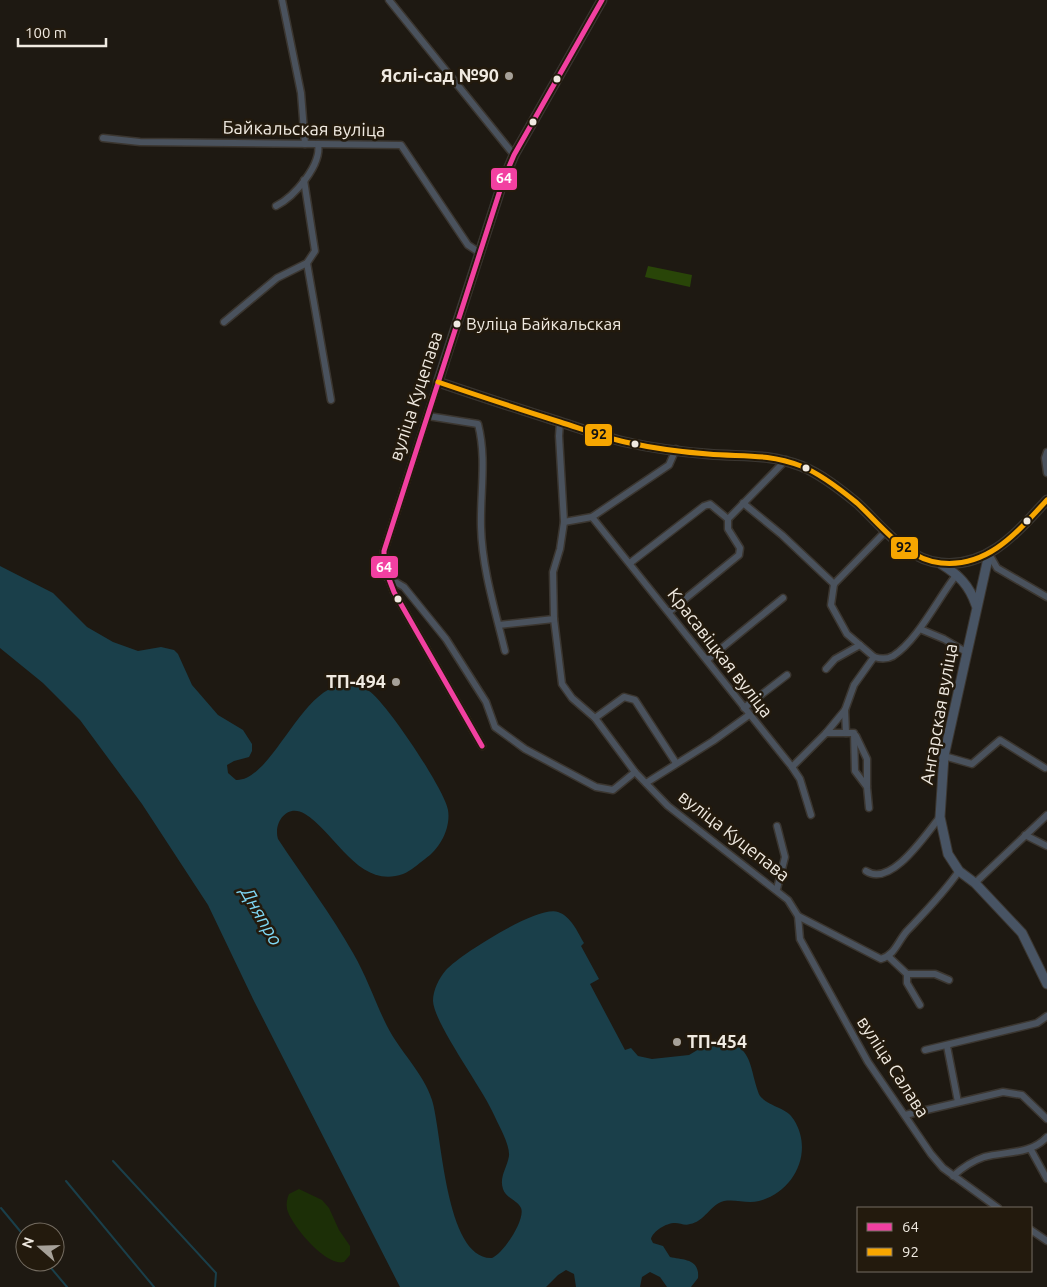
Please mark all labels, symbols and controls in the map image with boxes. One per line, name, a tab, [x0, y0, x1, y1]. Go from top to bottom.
scale bar	[18, 15, 105, 47]
text: 100 m	[25, 24, 67, 41]
place label: Яслі-сад №90	[380, 65, 499, 85]
marker: Яслі-сад №90	[503, 70, 515, 82]
unlabelled marker	[552, 74, 562, 84]
street label: Байкальская вуліца	[222, 117, 386, 139]
unlabelled marker	[528, 117, 538, 127]
line badge: 64	[490, 167, 518, 191]
text: 64	[496, 170, 512, 186]
place label: Вуліца Байкальская	[466, 314, 621, 333]
marker: Вуліца Байкальская	[452, 319, 462, 329]
street label: вуліца Куцепава	[385, 328, 445, 463]
line badge: 92	[584, 423, 613, 447]
text: 92	[591, 426, 607, 442]
unlabelled marker	[630, 439, 640, 449]
unlabelled marker	[801, 463, 811, 473]
unlabelled marker	[1022, 516, 1032, 526]
line badge: 92	[890, 536, 919, 560]
text: 92	[896, 539, 912, 555]
line badge: 64	[370, 555, 399, 579]
text: 64	[376, 559, 392, 575]
street label: Красавіцкая вуліца	[664, 584, 777, 721]
unlabelled marker	[393, 594, 403, 604]
street label: Ангарская вуліца	[916, 642, 960, 786]
place label: ТП-494	[326, 671, 386, 691]
marker: ТП-494	[390, 676, 402, 688]
street label: вуліца Куцепава	[675, 786, 794, 885]
water label: Дняпро	[235, 881, 288, 949]
street label: вуліца Салава	[854, 1012, 934, 1121]
place label: ТП-454	[687, 1031, 747, 1051]
marker: ТП-454	[671, 1036, 683, 1048]
legend	[857, 1207, 1032, 1272]
text: 64	[902, 1218, 919, 1235]
north arrow	[15, 1222, 65, 1272]
text: N	[18, 1235, 37, 1250]
text: 92	[902, 1243, 919, 1260]

